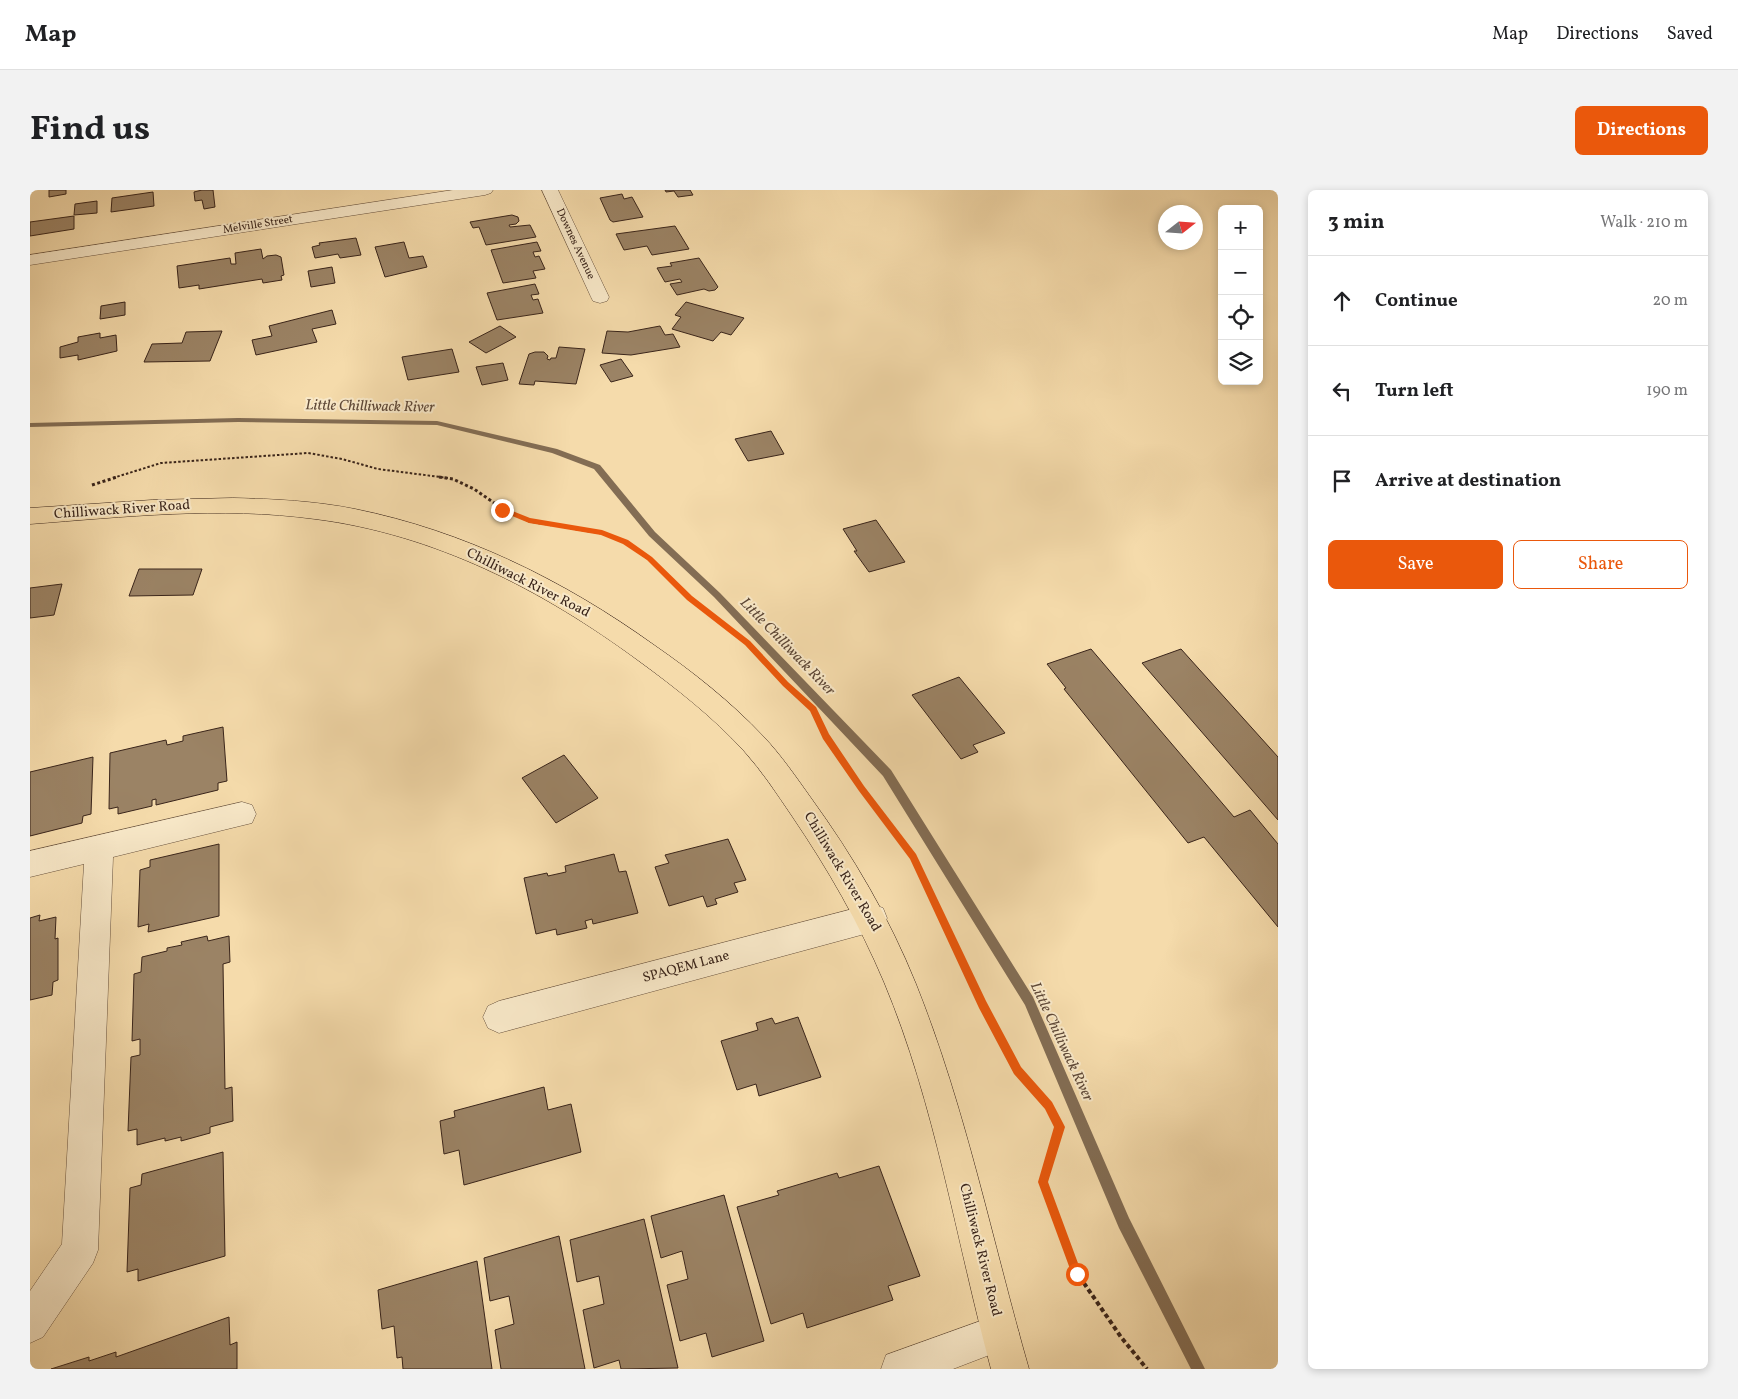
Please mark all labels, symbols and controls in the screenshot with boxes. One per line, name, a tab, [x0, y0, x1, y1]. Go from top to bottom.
text: Map	[25, 18, 76, 52]
text: Map	[1492, 22, 1528, 47]
text: Directions	[1556, 22, 1639, 47]
text: Saved	[1667, 22, 1713, 47]
text: Find us	[30, 106, 150, 154]
button: Directions	[1575, 106, 1708, 155]
north arrow	[1158, 205, 1203, 250]
map controls	[1218, 205, 1263, 385]
button: +	[1218, 205, 1263, 250]
street label: Downes Avenue	[552, 206, 598, 282]
text: 3 min	[1328, 208, 1384, 237]
street label: Melville Street	[222, 212, 294, 238]
text: Walk · 210 m	[1600, 212, 1688, 234]
button: −	[1218, 250, 1263, 295]
icon: ahead	[1328, 287, 1356, 315]
text: Continue	[1375, 288, 1458, 314]
text: 20 m	[1653, 290, 1688, 312]
button: locate	[1218, 295, 1263, 340]
button: layers	[1218, 340, 1263, 385]
icon: left	[1328, 377, 1356, 405]
text: Turn left	[1375, 378, 1454, 404]
text: 190 m	[1646, 380, 1688, 402]
water label: Little Chilliwack River	[305, 395, 435, 419]
icon: arrive	[1328, 467, 1356, 495]
text: Arrive at destination	[1375, 468, 1561, 494]
street label: Chilliwack River Road	[53, 496, 191, 524]
route end	[491, 499, 514, 522]
button: Save	[1328, 540, 1503, 589]
button: Share	[1513, 540, 1688, 589]
street label: Chilliwack River Road	[463, 544, 593, 622]
water label: Little Chilliwack River	[735, 593, 840, 701]
street label: Chilliwack River Road	[799, 809, 885, 935]
street label: SPAQEM Lane	[641, 946, 732, 988]
water label: Little Chilliwack River	[1024, 979, 1098, 1105]
street label: Chilliwack River Road	[954, 1182, 1006, 1319]
route start	[1066, 1263, 1089, 1286]

